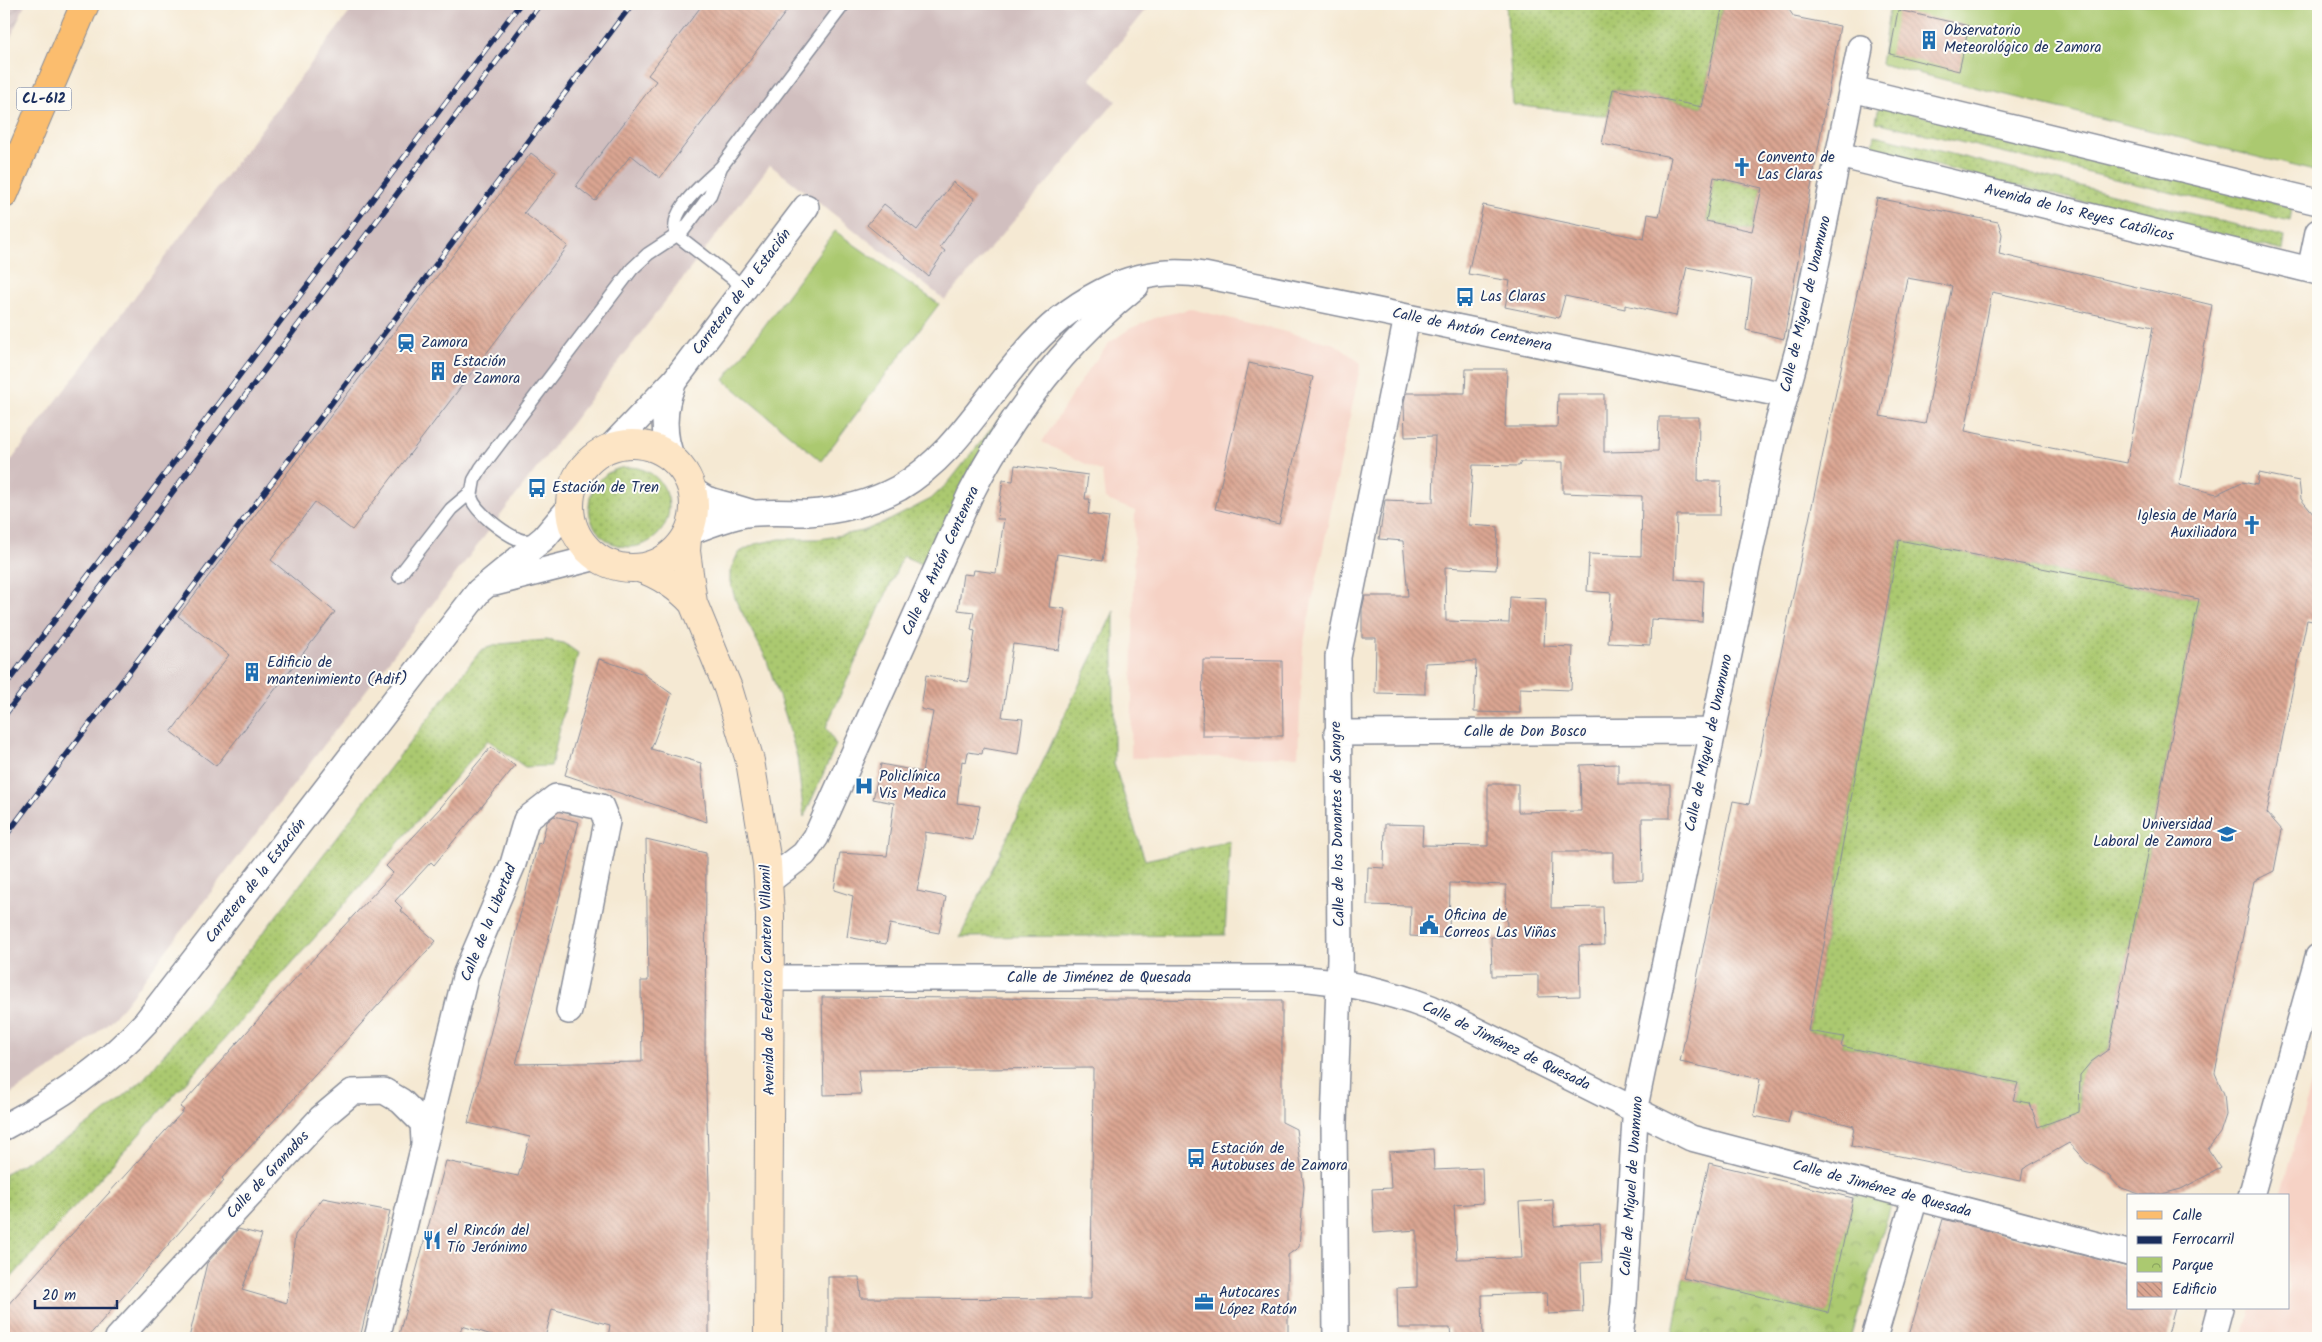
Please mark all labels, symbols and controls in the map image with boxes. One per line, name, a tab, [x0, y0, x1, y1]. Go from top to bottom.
place label: Observatorio Meteorológico de Zamora	[1944, 19, 2102, 60]
building icon: Observatorio Meteorológico de Zamora	[1918, 29, 1940, 51]
road number: CL-612	[17, 88, 72, 110]
place label: Convento de Las Claras	[1757, 146, 1835, 187]
church icon: Convento de Las Claras	[1731, 156, 1753, 178]
street label: Avenida de los Reyes Católicos	[1982, 178, 2177, 248]
street label: Calle de Miguel de Unamuno	[1774, 213, 1838, 395]
street label: Carretera de la Estación	[686, 224, 798, 360]
place label: Las Claras	[1480, 285, 1546, 309]
bus stop icon: Las Claras	[1454, 286, 1476, 308]
street label: Calle de Antón Centenera	[1390, 301, 1554, 359]
place label: Zamora	[421, 331, 468, 355]
station icon: Zamora	[395, 332, 417, 354]
place label: Estación de Zamora	[453, 350, 520, 391]
building icon: Estación de Zamora	[427, 360, 449, 382]
place label: Estación de Tren	[552, 476, 659, 500]
bus stop icon: Estación de Tren	[526, 477, 548, 499]
street label: Calle de Antón Centenera	[896, 482, 986, 640]
place label: Iglesia de María Auxiliadora	[2137, 504, 2237, 545]
church icon: Iglesia de María Auxiliadora	[2241, 514, 2263, 536]
place label: Edificio de mantenimiento (Adif)	[267, 651, 408, 692]
street label: Calle de Miguel de Unamuno	[1678, 652, 1740, 834]
building icon: Edificio de mantenimiento (Adif)	[241, 661, 263, 683]
street label: Calle de Don Bosco	[1463, 720, 1587, 744]
street label: Calle de los Donantes de Sangre	[1324, 721, 1352, 927]
place label: Policlínica Vis Medica	[879, 765, 946, 806]
hospital icon: Policlínica Vis Medica	[853, 775, 875, 797]
street label: Carretera de la Estación	[199, 813, 313, 949]
place label: Universidad Laboral de Zamora	[2093, 813, 2213, 854]
school or university icon: Universidad Laboral de Zamora	[2216, 823, 2238, 845]
street label: Calle de la Libertad	[454, 860, 524, 985]
street label: Avenida de Federico Cantero Villamil	[754, 864, 782, 1096]
place label: Oficina de Correos Las Viñas	[1444, 904, 1557, 945]
public building icon: Oficina de Correos Las Viñas	[1418, 914, 1440, 936]
street label: Calle de Jiménez de Quesada	[1007, 966, 1191, 990]
street label: Calle de Jiménez de Quesada	[1418, 995, 1594, 1097]
street label: Calle de Miguel de Unamuno	[1614, 1095, 1650, 1277]
street label: Calle de Granados	[221, 1125, 316, 1225]
place label: Estación de Autobuses de Zamora	[1211, 1137, 1348, 1178]
bus stop icon: Estación de Autobuses de Zamora	[1185, 1147, 1207, 1169]
street label: Calle de Jiménez de Quesada	[1790, 1154, 1974, 1224]
legend	[2127, 1194, 2290, 1310]
text: Calle	[2172, 1204, 2202, 1228]
place label: el Rincón del Tío Jerónimo	[447, 1219, 529, 1260]
text: Ferrocarril	[2172, 1228, 2235, 1252]
restaurant icon: el Rincón del Tío Jerónimo	[421, 1229, 443, 1251]
text: Parque	[2172, 1254, 2213, 1278]
scale bar	[35, 1277, 118, 1309]
text: Edificio	[2172, 1278, 2217, 1302]
place label: Autocares López Ratón	[1219, 1281, 1297, 1322]
text: 20 m	[42, 1284, 76, 1308]
office icon: Autocares López Ratón	[1193, 1291, 1215, 1313]

